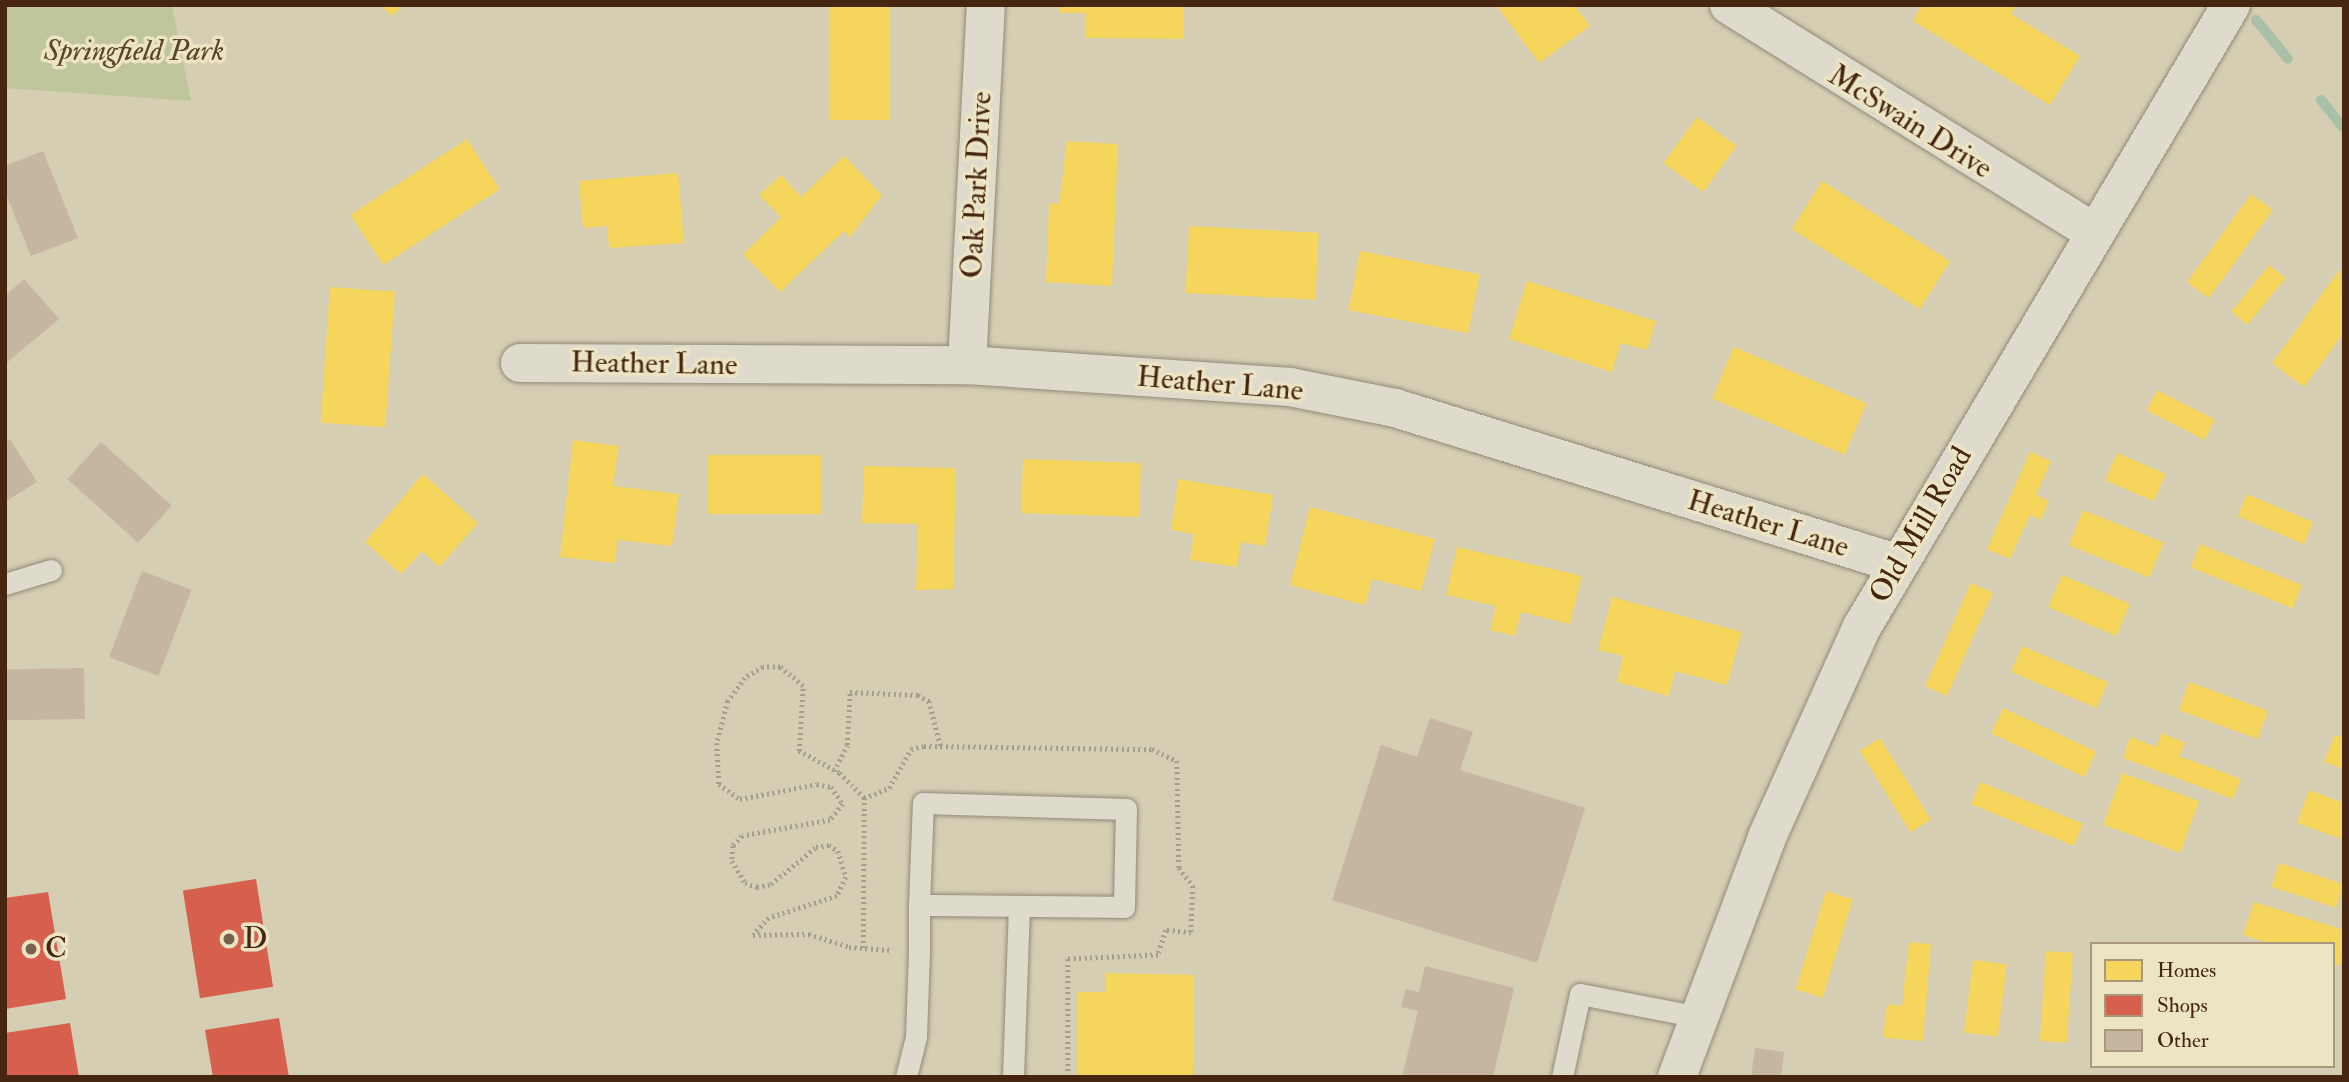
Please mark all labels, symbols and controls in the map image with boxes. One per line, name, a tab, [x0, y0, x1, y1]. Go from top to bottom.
park label: Springfield Park	[44, 33, 224, 69]
street label: McSwain Drive	[1822, 57, 1998, 187]
street label: Oak Park Drive	[954, 91, 1000, 279]
street label: Heather Lane	[570, 345, 738, 383]
street label: Heather Lane	[1135, 359, 1305, 409]
street label: Old Mill Road	[1862, 441, 1980, 609]
street label: Heather Lane	[1683, 482, 1853, 566]
place label: D	[243, 921, 267, 957]
place label: C	[45, 931, 67, 967]
marker: D	[221, 931, 237, 947]
marker: C	[23, 941, 39, 957]
legend	[2090, 942, 2335, 1068]
text: Homes	[2157, 957, 2216, 984]
text: Shops	[2157, 992, 2208, 1019]
text: Other	[2157, 1027, 2209, 1054]

